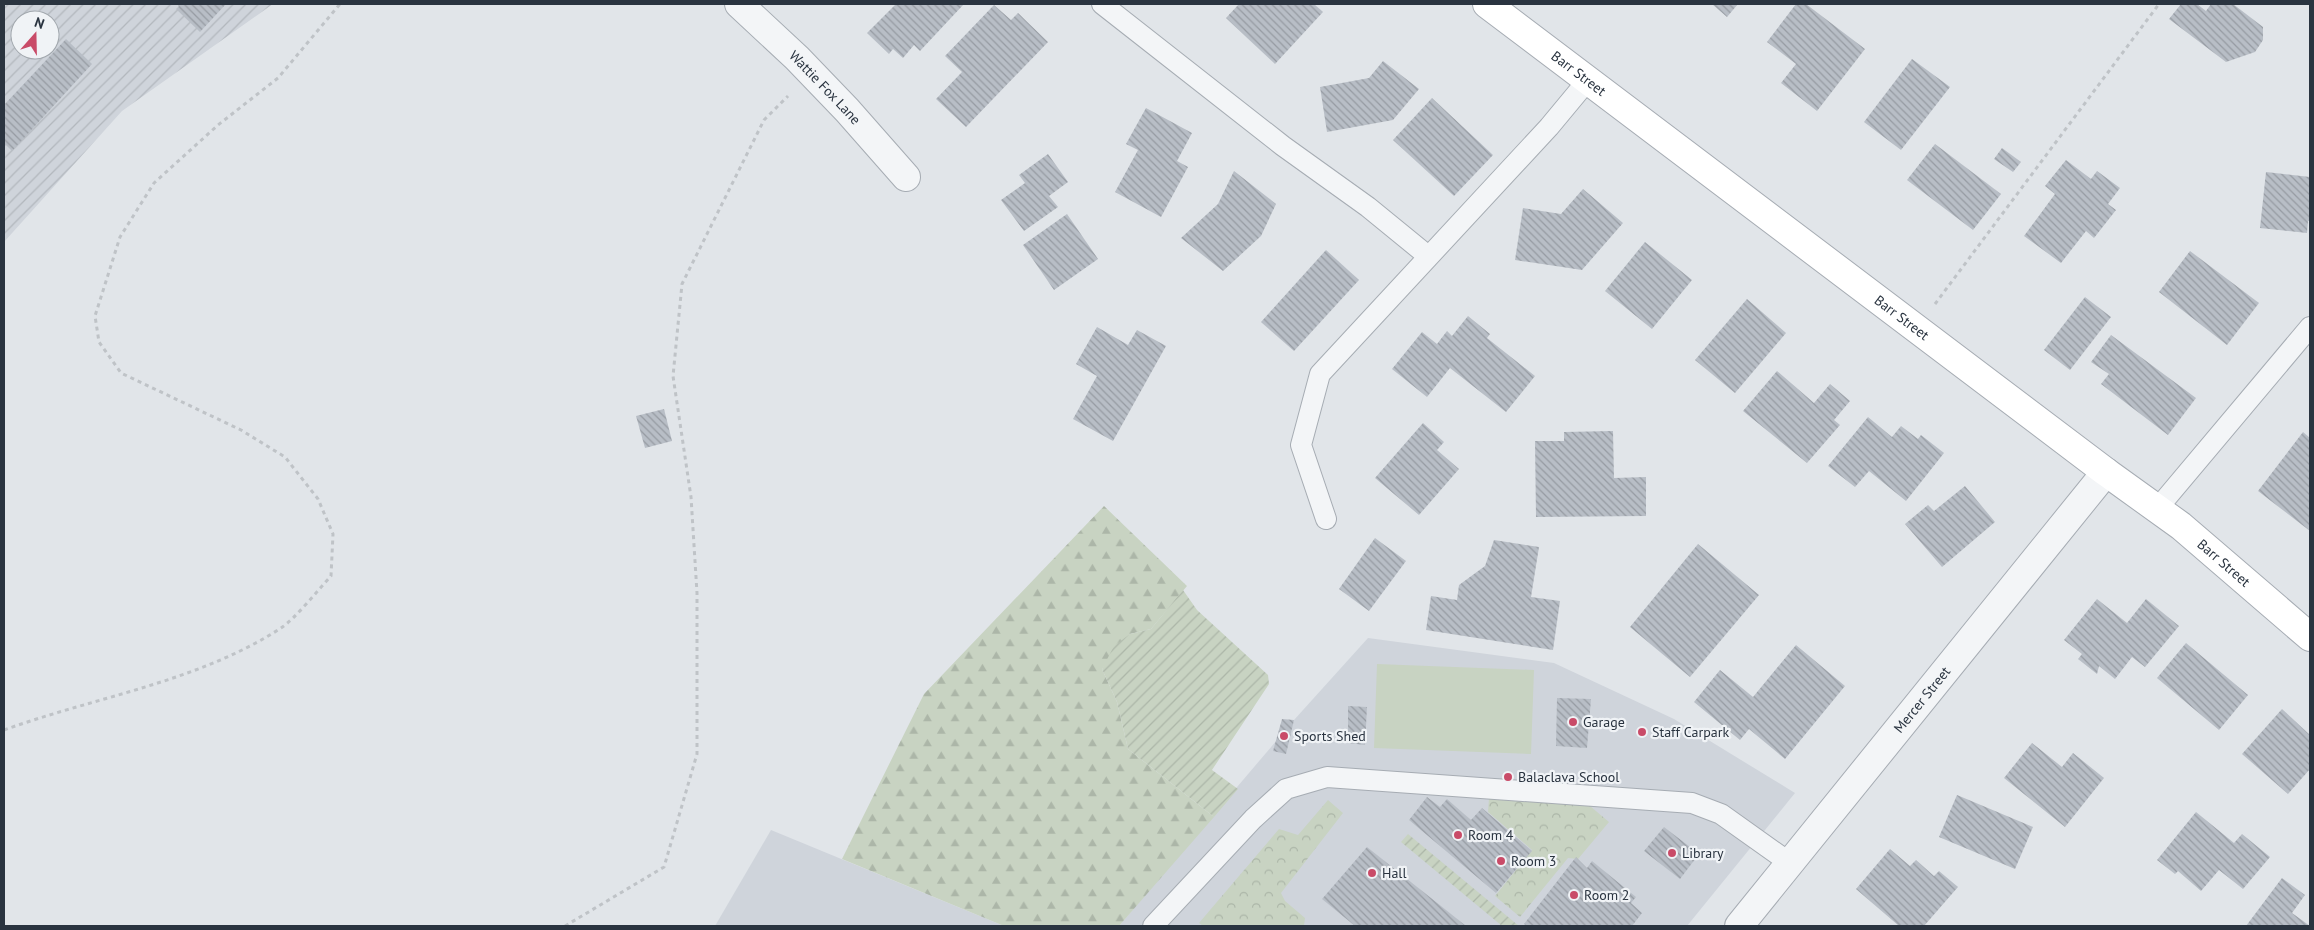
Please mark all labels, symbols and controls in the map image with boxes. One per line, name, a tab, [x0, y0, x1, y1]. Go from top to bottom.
north arrow	[10, 10, 60, 60]
text: N	[32, 13, 47, 33]
street label: Wattie Fox Lane	[786, 47, 865, 128]
street label: Barr Street	[1548, 47, 1610, 100]
street label: Barr Street	[1871, 291, 1933, 344]
street label: Barr Street	[2194, 535, 2254, 591]
street label: Mercer Street	[1890, 663, 1954, 737]
place label: Garage	[1583, 713, 1625, 731]
marker: Garage	[1567, 716, 1579, 728]
place label: Staff Carpark	[1652, 723, 1730, 741]
marker: Staff Carpark	[1636, 726, 1648, 738]
place label: Sports Shed	[1294, 727, 1366, 745]
marker: Sports Shed	[1278, 730, 1290, 742]
place label: Balaclava School	[1518, 768, 1619, 786]
marker: Balaclava School	[1502, 771, 1514, 783]
place label: Room 4	[1468, 826, 1514, 844]
marker: Room 4	[1452, 829, 1464, 841]
place label: Library	[1682, 844, 1724, 862]
marker: Library	[1666, 847, 1678, 859]
place label: Room 3	[1511, 852, 1556, 870]
marker: Room 3	[1495, 855, 1507, 867]
place label: Hall	[1382, 864, 1407, 882]
marker: Hall	[1366, 867, 1378, 879]
place label: Room 2	[1584, 886, 1629, 904]
marker: Room 2	[1568, 889, 1580, 901]

